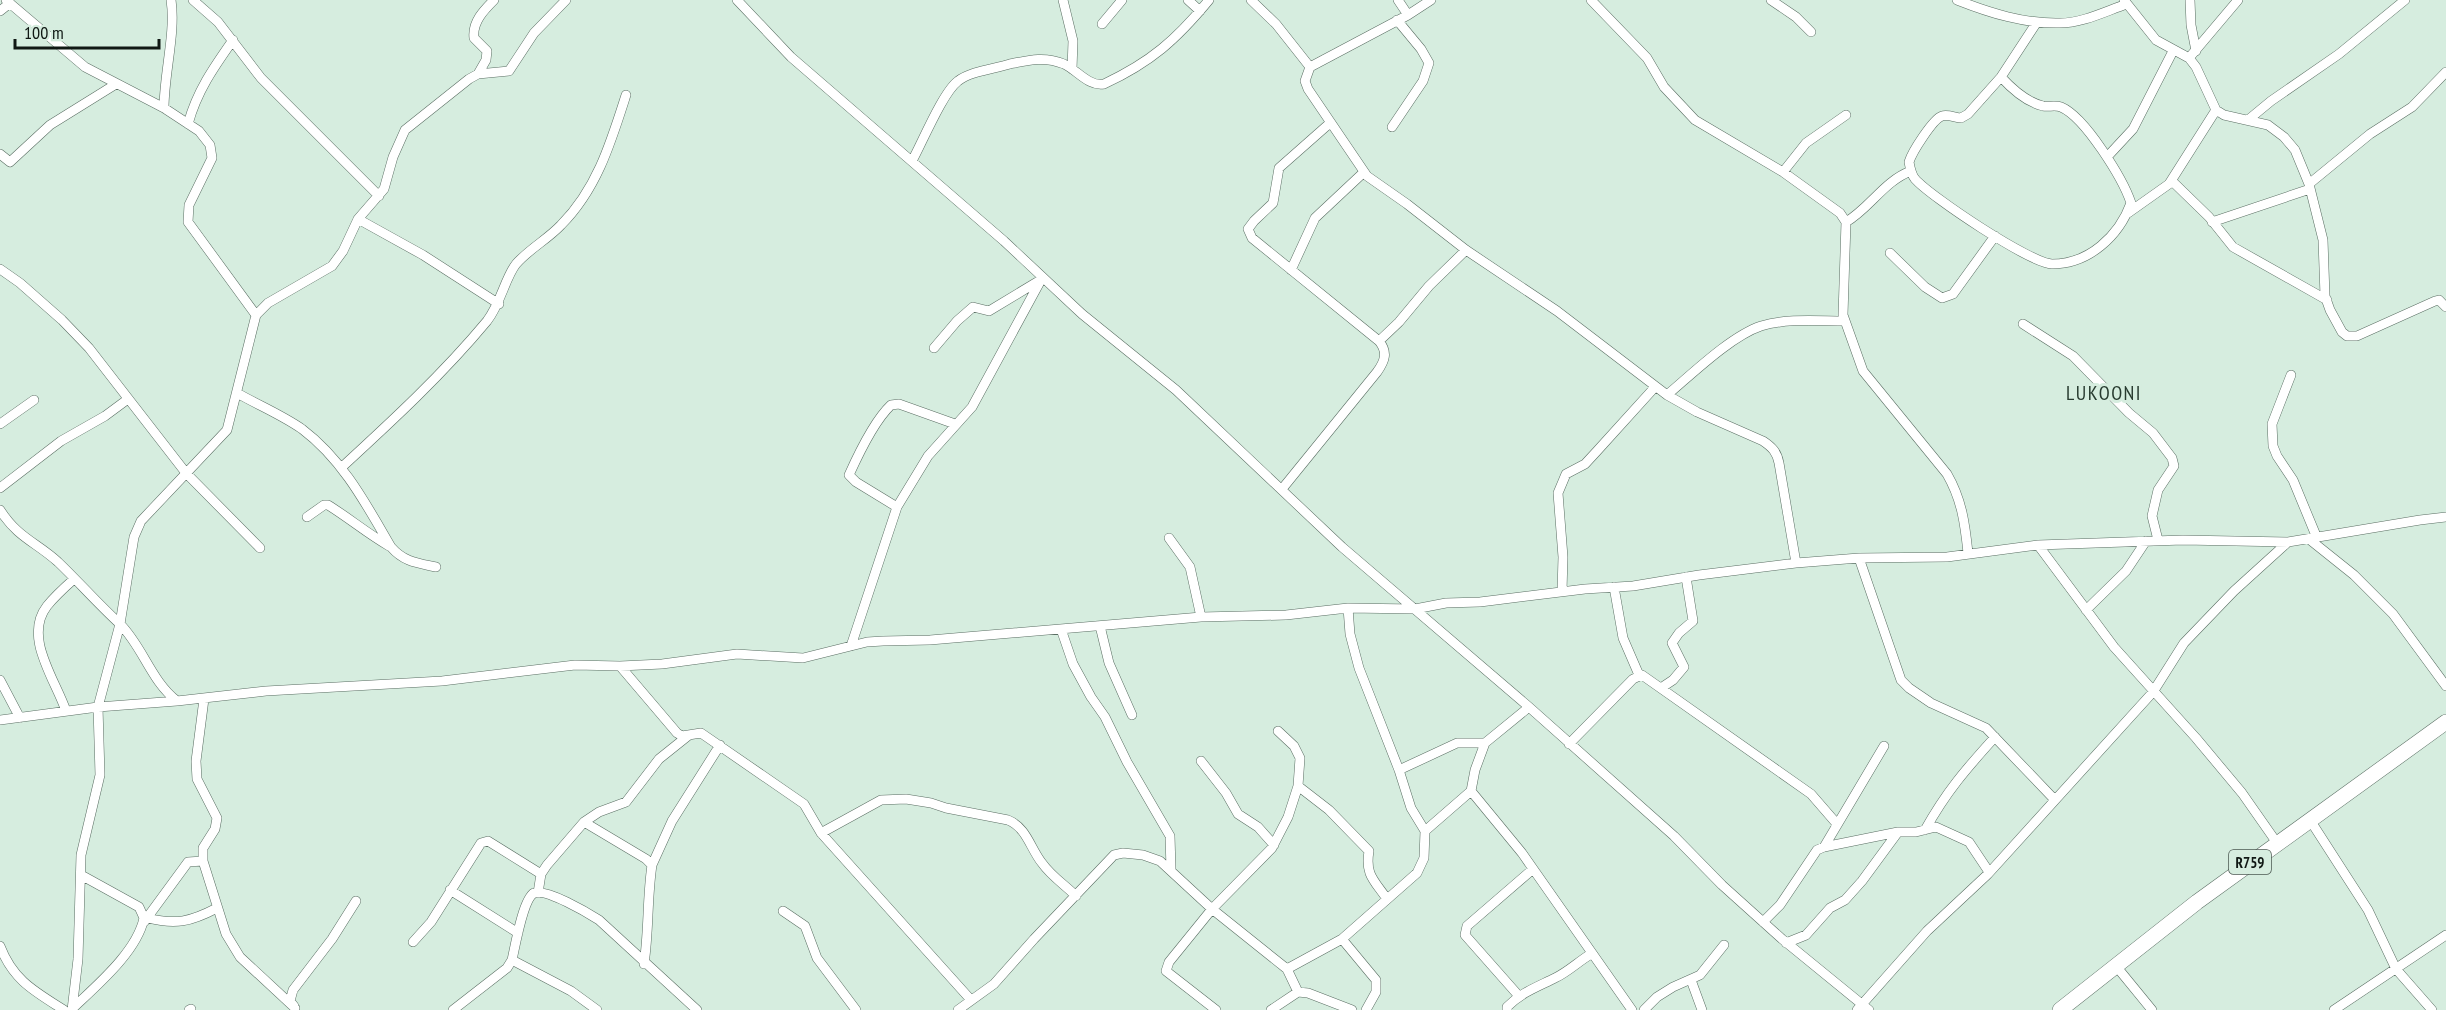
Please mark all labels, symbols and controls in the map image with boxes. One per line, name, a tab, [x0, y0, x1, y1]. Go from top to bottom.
scale bar	[15, 12, 159, 50]
text: 100 m	[24, 21, 64, 44]
district label: LUKOONI	[2066, 380, 2142, 406]
road number: R759	[2229, 850, 2271, 874]

